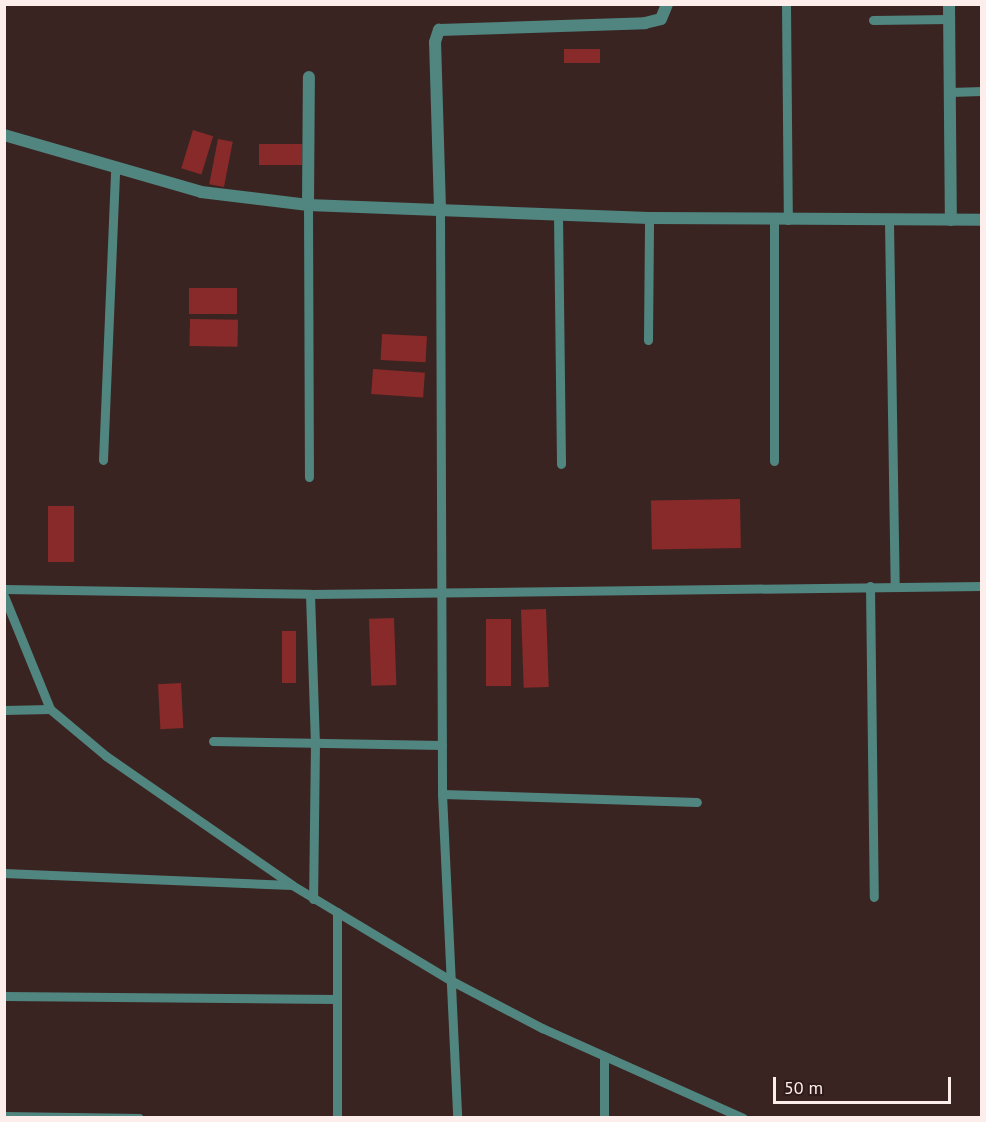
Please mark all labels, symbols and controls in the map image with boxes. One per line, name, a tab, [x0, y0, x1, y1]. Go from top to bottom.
scale bar	[776, 1065, 954, 1103]
text: 50 m	[784, 1076, 823, 1099]

